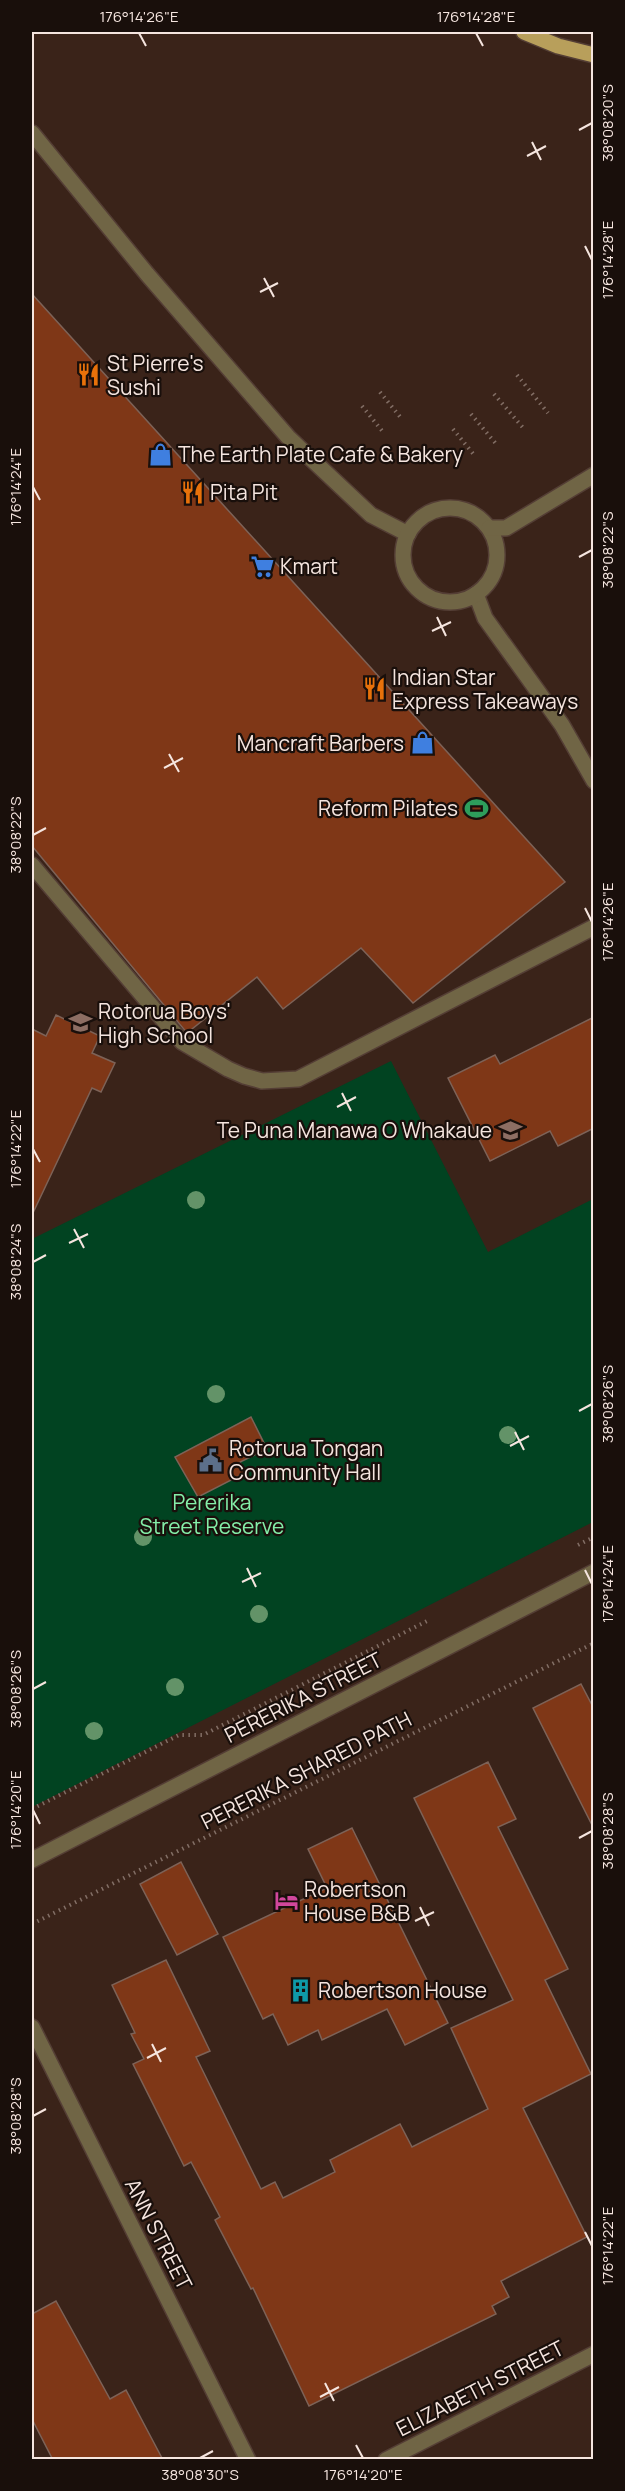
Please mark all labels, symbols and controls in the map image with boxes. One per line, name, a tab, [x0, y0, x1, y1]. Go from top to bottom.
text: 176°14'26"E	[99, 6, 179, 27]
text: 176°14'28"E	[437, 6, 515, 27]
text: 38°08'20"S	[597, 84, 618, 162]
text: 176°14'28"E	[597, 221, 618, 299]
place label: St Pierre's Sushi	[107, 349, 203, 401]
restaurant icon: St Pierre's Sushi	[76, 362, 102, 388]
place label: The Earth Plate Cafe & Bakery	[178, 440, 463, 468]
shop icon: The Earth Plate Cafe & Bakery	[147, 441, 173, 467]
text: 176°14'24"E	[5, 448, 26, 526]
place label: Pita Pit	[210, 478, 278, 506]
restaurant icon: Pita Pit	[179, 479, 205, 505]
text: 38°08'22"S	[597, 511, 618, 589]
place label: Kmart	[280, 552, 338, 580]
supermarket icon: Kmart	[249, 553, 275, 579]
place label: Indian Star Express Takeaways	[392, 663, 578, 715]
restaurant icon: Indian Star Express Takeaways	[361, 676, 387, 702]
place label: Mancraft Barbers	[237, 729, 404, 757]
shop icon: Mancraft Barbers	[409, 730, 435, 756]
place label: Reform Pilates	[318, 794, 458, 822]
sports icon: Reform Pilates	[463, 795, 489, 821]
text: 38°08'22"S	[5, 796, 26, 874]
text: 176°14'26"E	[597, 882, 618, 962]
place label: Rotorua Boys' High School	[98, 997, 231, 1049]
school or university icon: Rotorua Boys' High School	[67, 1010, 93, 1036]
text: 176°14'22"E	[5, 1110, 26, 1188]
place label: Te Puna Manawa O Whakaue	[217, 1116, 492, 1144]
school or university icon: Te Puna Manawa O Whakaue	[497, 1117, 523, 1143]
text: 38°08'24"S	[5, 1224, 26, 1300]
text: 38°08'26"S	[597, 1365, 618, 1443]
place label: Rotorua Tongan Community Hall	[229, 1434, 383, 1486]
public building icon: Rotorua Tongan Community Hall	[198, 1447, 224, 1473]
park label: Pererika Street Reserve	[140, 1488, 284, 1540]
text: 176°14'24"E	[597, 1545, 618, 1623]
street label: PERERIKA STREET	[220, 1645, 387, 1749]
text: 38°08'26"S	[5, 1650, 26, 1728]
street label: PERERIKA SHARED PATH	[196, 1705, 416, 1835]
text: 176°14'20"E	[5, 1770, 26, 1850]
text: 38°08'28"S	[597, 1792, 618, 1870]
place label: Robertson House B&B	[304, 1875, 410, 1927]
hotel icon: Robertson House B&B	[273, 1888, 299, 1914]
place label: Robertson House	[318, 1976, 487, 2004]
building icon: Robertson House	[287, 1977, 313, 2003]
text: 38°08'28"S	[5, 2077, 26, 2155]
street label: ANN STREET	[119, 2174, 199, 2295]
text: 176°14'22"E	[597, 2207, 618, 2285]
street label: ELIZABETH STREET	[391, 2333, 569, 2442]
text: 38°08'30"S	[161, 2464, 239, 2485]
text: 176°14'20"E	[323, 2464, 403, 2485]

